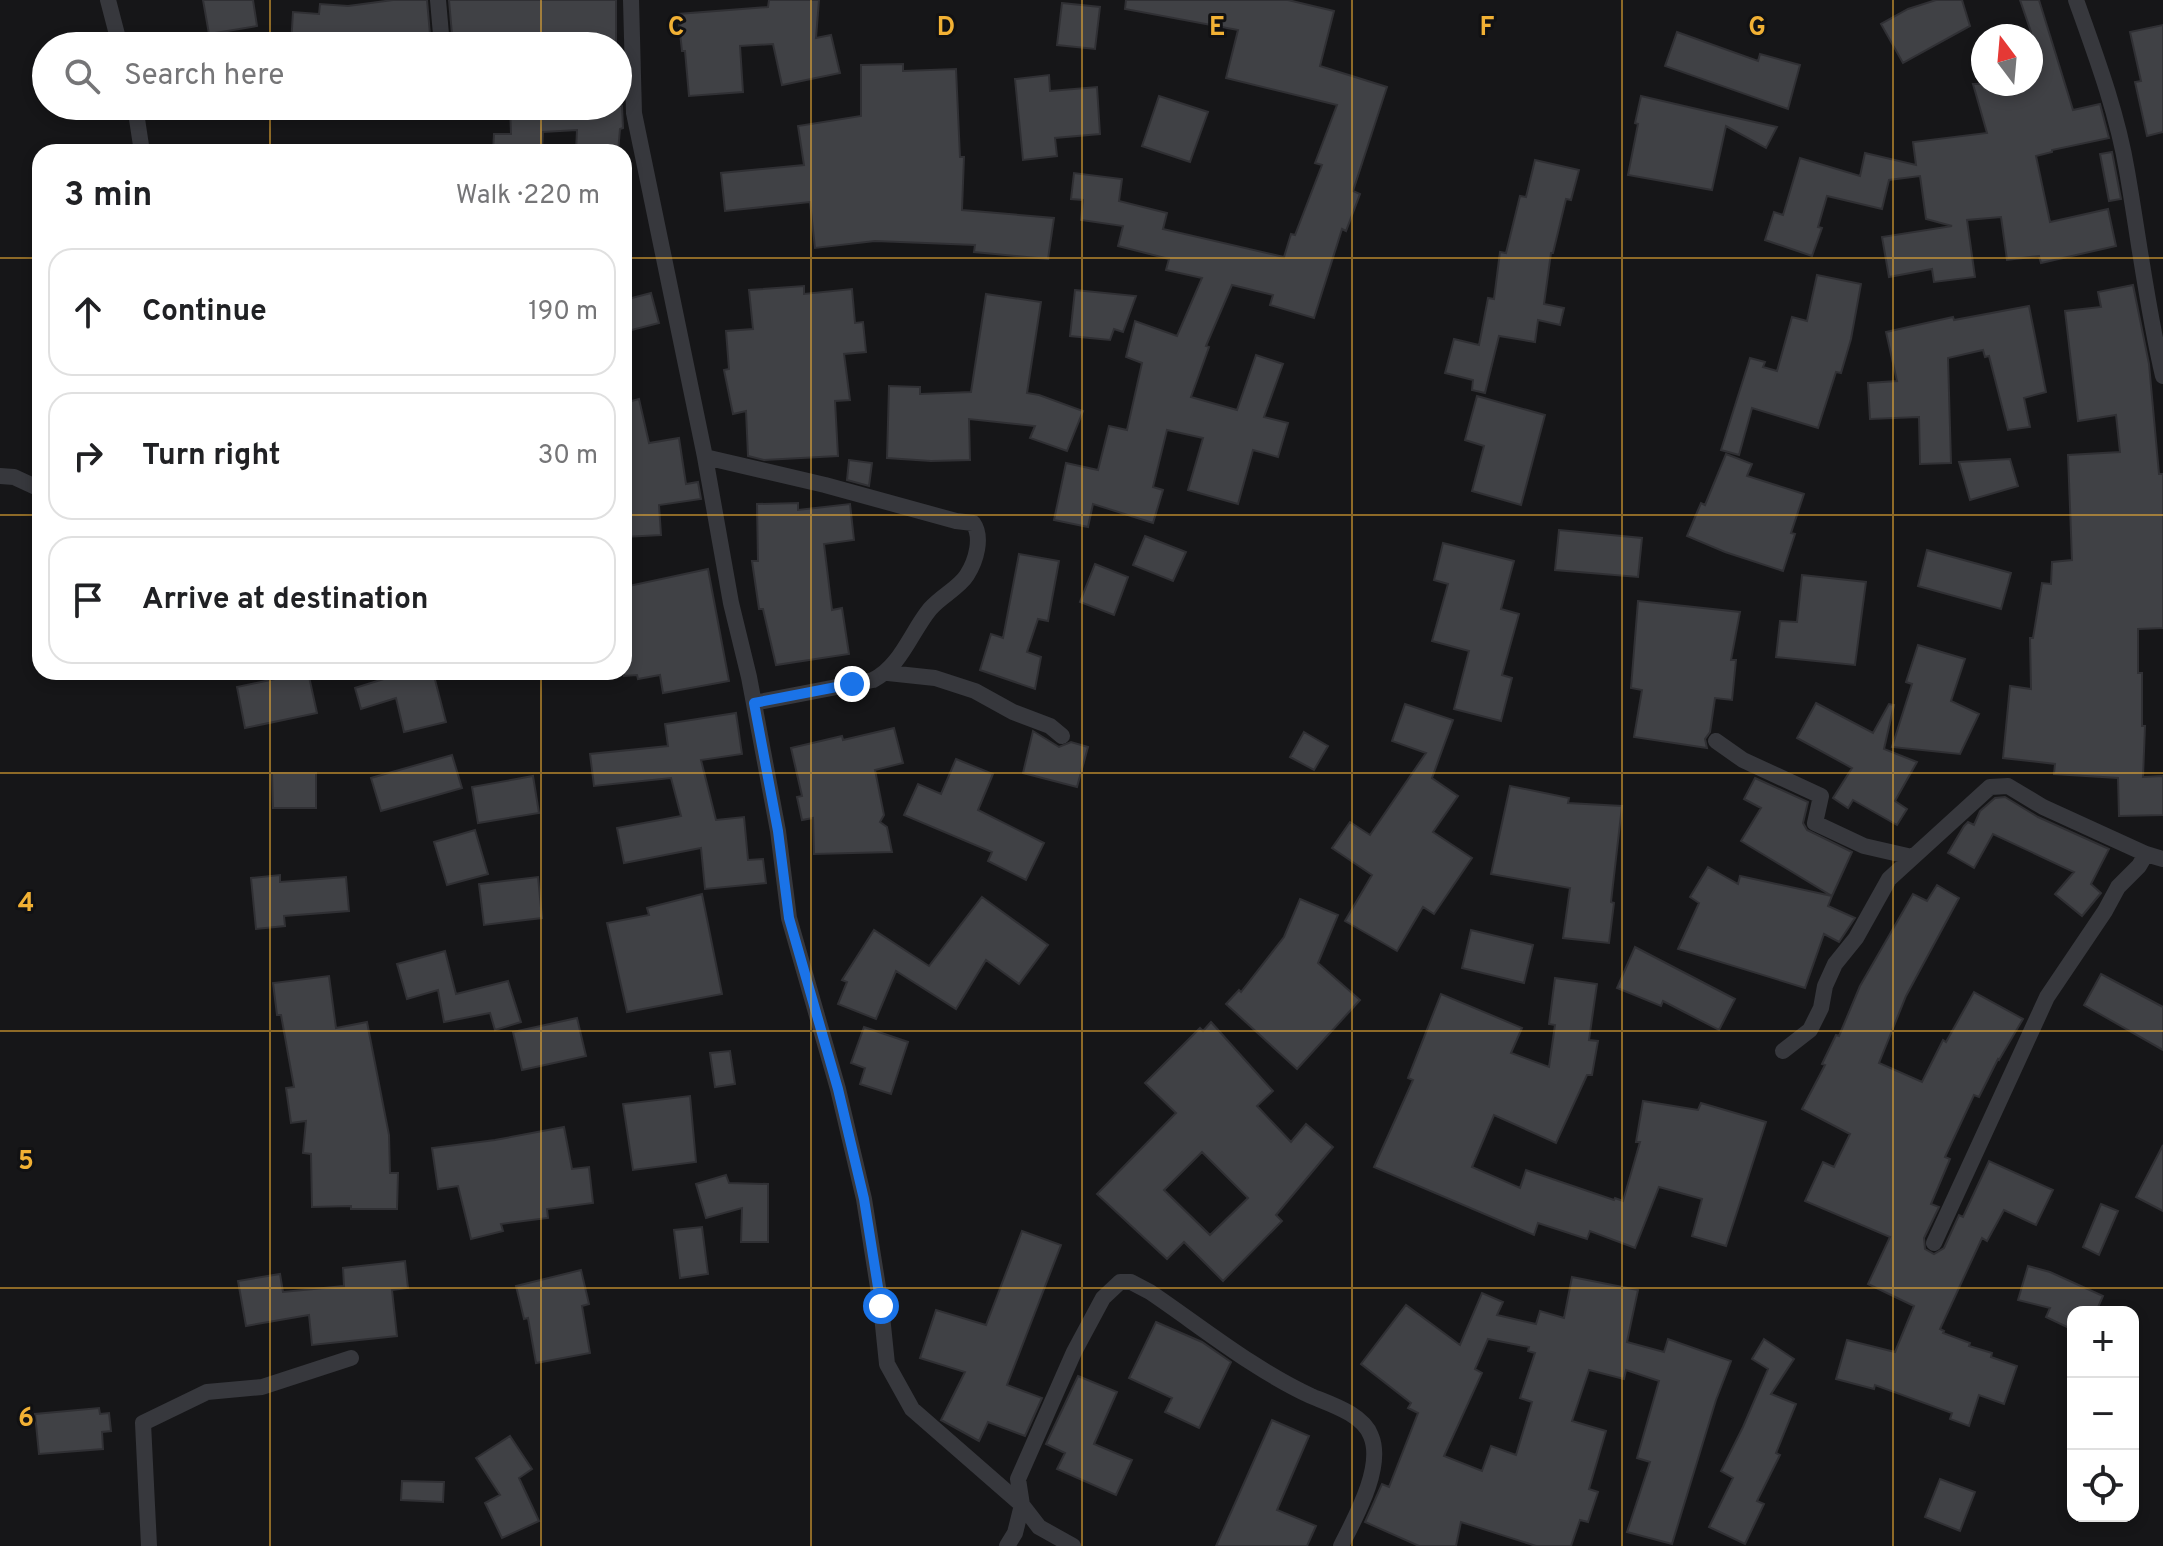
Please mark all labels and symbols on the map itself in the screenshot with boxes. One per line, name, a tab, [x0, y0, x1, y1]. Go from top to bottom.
text: C	[668, 12, 684, 45]
text: D	[937, 12, 955, 45]
text: E	[1209, 12, 1225, 45]
text: F	[1480, 12, 1495, 45]
text: G	[1748, 12, 1766, 45]
north arrow	[1971, 24, 2043, 96]
route end	[834, 666, 870, 702]
text: 4	[18, 888, 34, 921]
text: 5	[18, 1146, 34, 1179]
route start	[863, 1288, 899, 1324]
text: 6	[18, 1403, 34, 1436]

